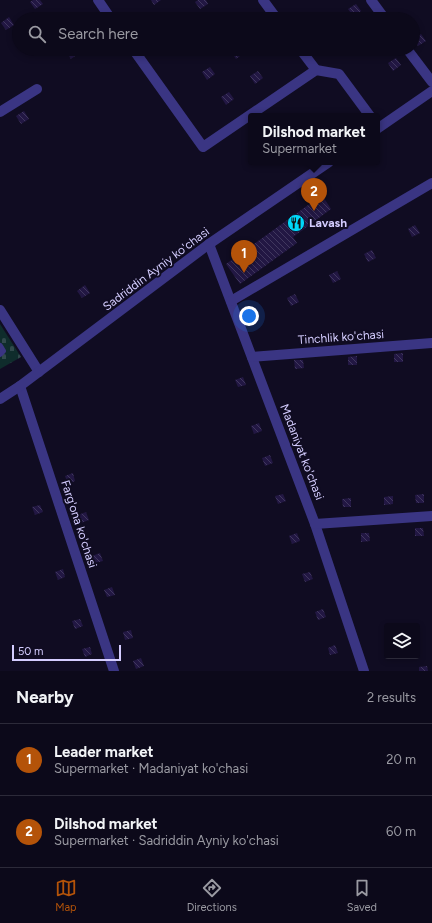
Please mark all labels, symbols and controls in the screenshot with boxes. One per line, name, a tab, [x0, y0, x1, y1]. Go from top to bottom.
search box	[12, 12, 420, 56]
icon: search	[26, 23, 48, 45]
text: Search here	[58, 25, 138, 43]
popup	[248, 113, 380, 165]
text: Dilshod market	[262, 123, 366, 141]
text: Supermarket	[262, 141, 337, 156]
pin: 2	[301, 178, 327, 211]
restaurant icon: Lavash	[286, 213, 306, 233]
place label: Lavash	[309, 216, 347, 230]
street label: Sadriddin Ayniy ko'chasi	[100, 224, 212, 314]
pin: 1	[231, 240, 257, 273]
your location	[239, 306, 259, 326]
street label: Tinchlik ko'chasi	[297, 327, 385, 347]
street label: Madaniyat ko'chasi	[277, 402, 327, 502]
street label: Farg'ona ko'chasi	[58, 478, 100, 570]
map controls	[384, 623, 420, 659]
button: layers	[384, 623, 420, 659]
scale bar	[12, 643, 121, 662]
text: 50 m	[18, 645, 43, 658]
text: Nearby	[16, 687, 74, 707]
text: 2 results	[367, 690, 416, 705]
text: Leader market	[54, 743, 154, 761]
text: 1	[26, 752, 32, 767]
text: 20 m	[386, 752, 416, 767]
text: Supermarket · Madaniyat ko'chasi	[54, 761, 248, 776]
text: Dilshod market	[54, 815, 158, 833]
text: 2	[25, 824, 33, 839]
text: 60 m	[386, 824, 416, 839]
text: Supermarket · Sadriddin Ayniy ko'chasi	[54, 833, 279, 848]
tab: Map	[55, 877, 77, 914]
tab: Directions	[187, 877, 237, 914]
tab: Saved	[347, 877, 377, 914]

